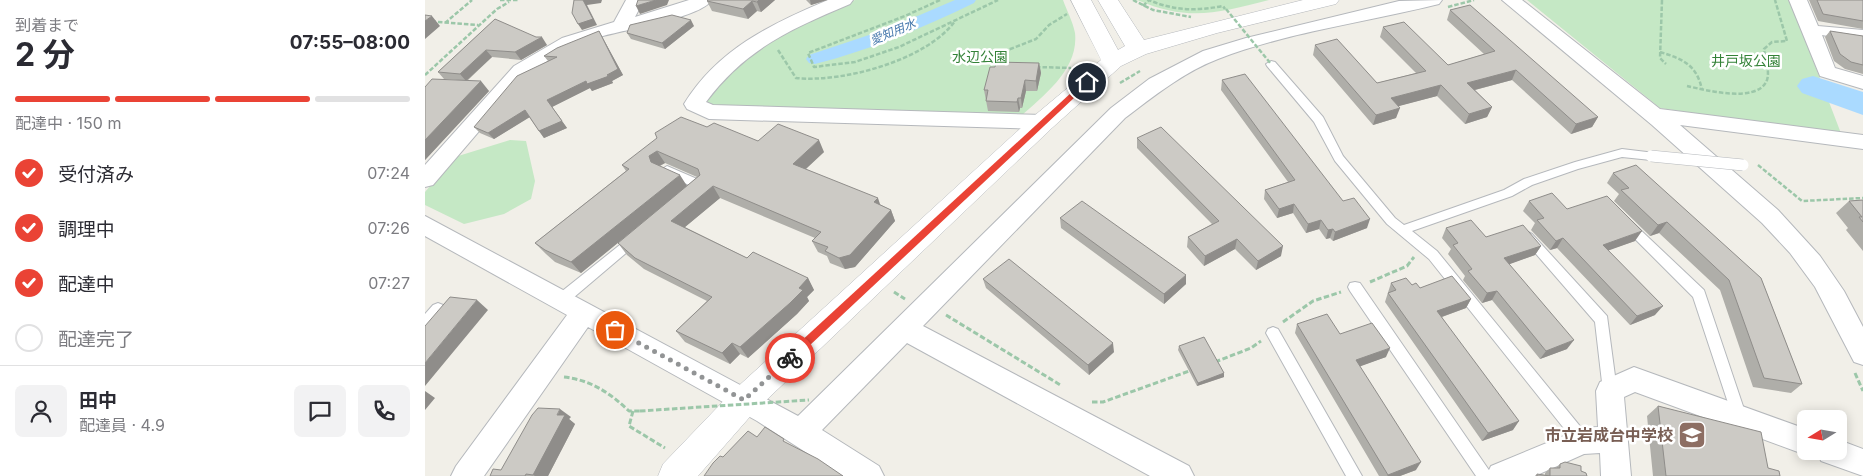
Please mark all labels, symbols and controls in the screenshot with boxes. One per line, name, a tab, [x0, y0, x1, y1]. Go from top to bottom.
water label: 愛知用水	[868, 14, 920, 48]
text: 到着まで	[15, 15, 79, 35]
text: 07:55–08:00	[290, 31, 410, 54]
text: 2 分	[15, 35, 75, 74]
park label: 水辺公園	[952, 48, 1008, 65]
park label: 井戸坂公園	[1711, 52, 1781, 69]
pin	[1066, 61, 1108, 103]
icon: home	[1073, 68, 1101, 96]
text: 配達中 · 150 m	[15, 113, 121, 133]
icon: check	[15, 159, 43, 187]
text: 受付済み	[58, 163, 134, 186]
text: 07:24	[367, 163, 410, 183]
icon: check	[15, 214, 43, 242]
text: 調理中	[58, 218, 115, 241]
text: 07:26	[367, 218, 410, 238]
icon: check	[15, 269, 43, 297]
text: 配達中	[58, 273, 115, 296]
text: 07:27	[368, 273, 410, 293]
pin	[594, 309, 636, 351]
icon: bag	[601, 316, 629, 344]
text: 配達完了	[58, 328, 134, 351]
courier	[765, 333, 815, 383]
icon: bike	[776, 344, 804, 372]
button: person	[15, 385, 67, 437]
button: chat	[294, 385, 346, 437]
button: phone	[358, 385, 410, 437]
text: 田中	[79, 389, 117, 412]
north arrow	[1797, 410, 1847, 460]
map controls	[1797, 410, 1847, 460]
text: 配達員 · 4.9	[79, 415, 165, 435]
school or university icon: 市立岩成台中学校	[1677, 420, 1707, 450]
place label: 市立岩成台中学校	[1545, 425, 1673, 445]

